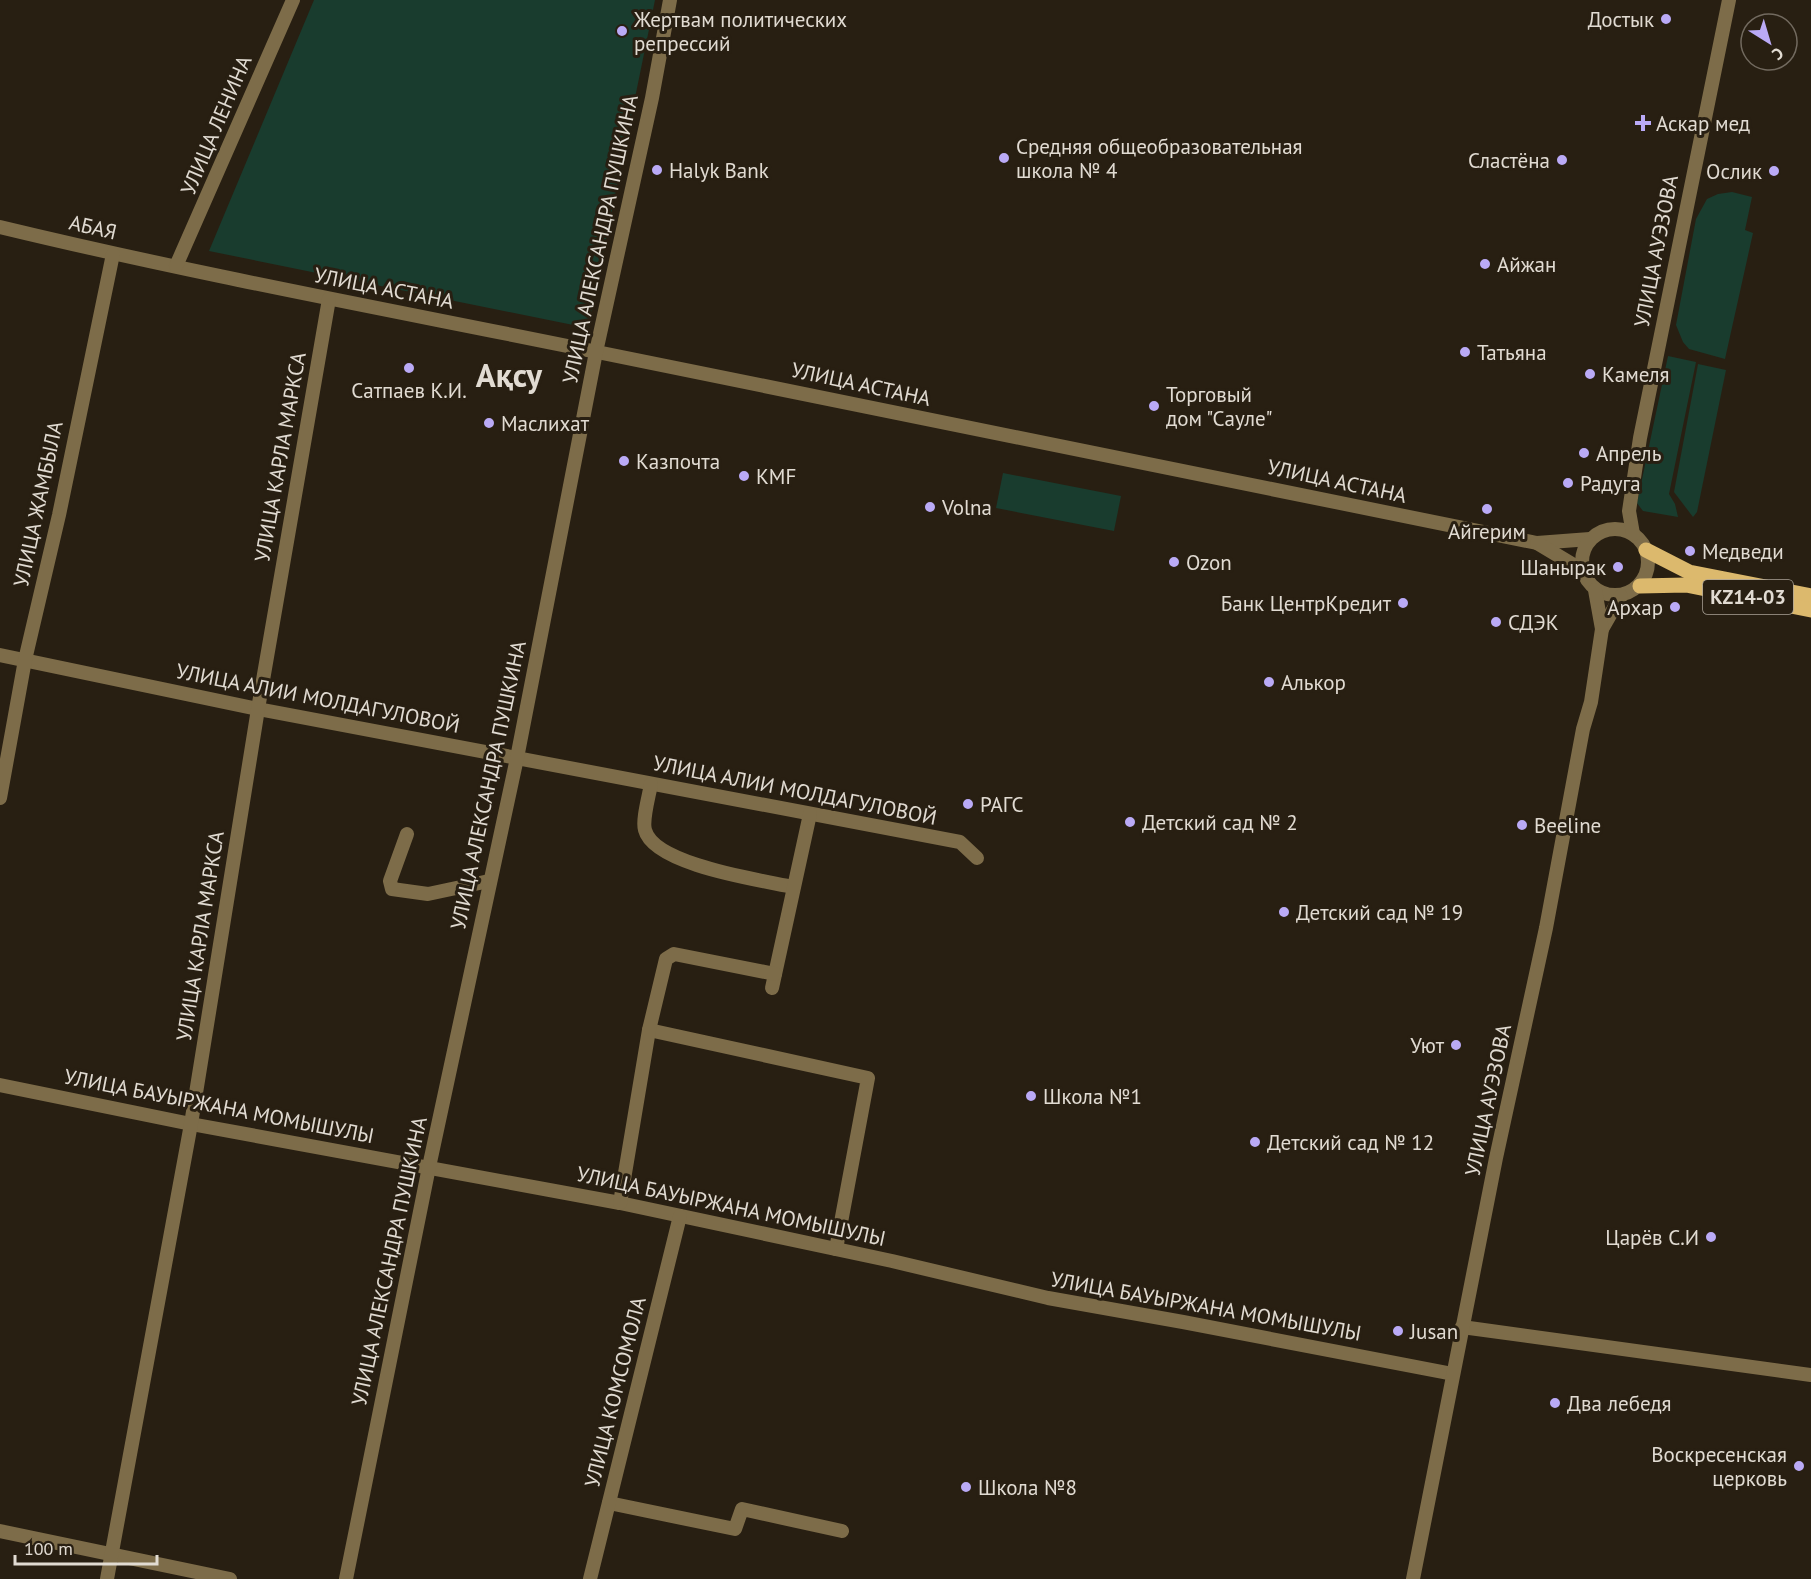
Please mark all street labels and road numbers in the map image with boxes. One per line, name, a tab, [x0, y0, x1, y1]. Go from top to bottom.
street label: УЛИЦА ЛЕНИНА	[175, 51, 258, 199]
street label: УЛИЦА АЛЕКСАНДРА ПУШКИНА	[556, 91, 644, 386]
street label: УЛИЦА АУЭЗОВА	[1628, 172, 1684, 329]
street label: АБАЯ	[67, 208, 119, 246]
street label: УЛИЦА АСТАНА	[312, 261, 457, 315]
street label: УЛИЦА КАРЛА МАРКСА	[248, 349, 312, 564]
street label: УЛИЦА АСТАНА	[789, 356, 934, 412]
street label: УЛИЦА ЖАМБЫЛА	[7, 418, 69, 589]
street label: УЛИЦА АСТАНА	[1265, 453, 1410, 509]
road number: KZ14-03	[1703, 580, 1793, 614]
street label: УЛИЦА АЛЕКСАНДРА ПУШКИНА	[444, 637, 532, 932]
street label: УЛИЦА АЛИИ МОЛДАГУЛОВОЙ	[174, 657, 462, 739]
street label: УЛИЦА АЛИИ МОЛДАГУЛОВОЙ	[651, 749, 939, 831]
street label: УЛИЦА КАРЛА МАРКСА	[170, 828, 230, 1043]
street label: УЛИЦА АУЭЗОВА	[1459, 1021, 1517, 1178]
street label: УЛИЦА БАУЫРЖАНА МОМЫШУЛЫ	[62, 1063, 376, 1149]
street label: УЛИЦА АЛЕКСАНДРА ПУШКИНА	[345, 1113, 433, 1408]
street label: УЛИЦА БАУЫРЖАНА МОМЫШУЛЫ	[574, 1160, 888, 1252]
street label: УЛИЦА БАУЫРЖАНА МОМЫШУЛЫ	[1049, 1265, 1363, 1347]
street label: УЛИЦА КОМСОМОЛА	[578, 1293, 652, 1490]

